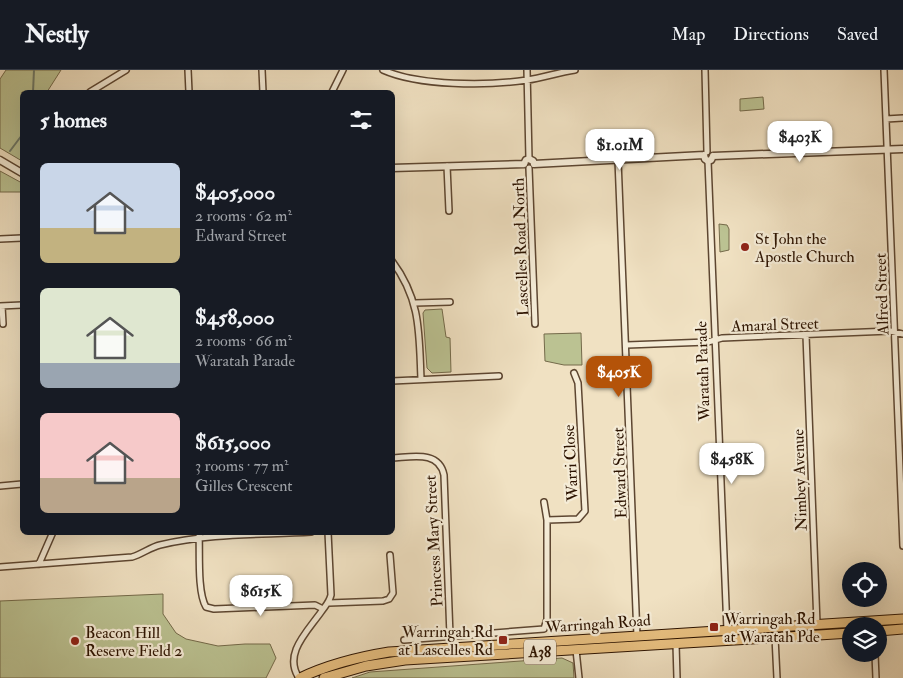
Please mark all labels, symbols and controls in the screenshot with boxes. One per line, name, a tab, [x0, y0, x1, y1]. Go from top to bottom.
text: Nestly	[25, 19, 89, 50]
text: Map	[672, 23, 705, 46]
text: Directions	[733, 23, 809, 46]
text: Saved	[837, 23, 878, 46]
icon: filters	[347, 106, 375, 134]
text: 5 homes	[40, 107, 107, 134]
pin: $403K	[765, 121, 835, 163]
text: $403K	[778, 127, 822, 147]
pin: $1.01M	[579, 128, 661, 171]
text: $1.01M	[596, 135, 644, 155]
street label: Lascelles Road North	[509, 177, 533, 317]
text: $405,000	[195, 179, 275, 206]
icon: home	[80, 183, 140, 243]
text: 2 rooms · 62 m²	[195, 206, 292, 226]
text: Edward Street	[195, 226, 286, 246]
place label: St John the Apostle Church	[754, 229, 855, 268]
marker: St John the Apostle Church	[739, 241, 751, 253]
street label: Alfred Street	[871, 253, 893, 336]
text: $458,000	[195, 304, 275, 331]
icon: home	[80, 308, 140, 368]
street label: Amaral Street	[730, 313, 819, 337]
street label: Waratah Parade	[691, 320, 715, 422]
text: 2 rooms · 66 m²	[195, 331, 292, 351]
text: Waratah Parade	[195, 351, 295, 371]
pin: $405K	[584, 356, 654, 398]
text: $405K	[597, 362, 641, 382]
street label: Warri Close	[559, 424, 583, 503]
street label: Edward Street	[608, 427, 632, 519]
street label: Nimbey Avenue	[788, 428, 812, 531]
text: $615,000	[195, 429, 271, 456]
icon: home	[80, 433, 140, 493]
pin: $458K	[697, 442, 767, 485]
text: $458K	[710, 449, 754, 469]
text: 3 rooms · 77 m²	[195, 456, 289, 476]
street label: Princess Mary Street	[421, 475, 447, 607]
text: Gilles Crescent	[195, 476, 293, 496]
map controls	[842, 562, 887, 662]
button: locate	[842, 562, 887, 607]
pin: $615K	[226, 574, 296, 617]
text: $615K	[241, 581, 281, 601]
place label: Warringah Rd at Waratah Pde	[723, 609, 820, 647]
street label: Warringah Road	[544, 610, 652, 638]
button: layers	[842, 617, 887, 662]
marker: Warringah Rd at Waratah Pde	[708, 621, 720, 633]
place label: Warringah Rd at Lascelles Rd	[398, 622, 493, 660]
place label: Beacon Hill Reserve Field 2	[85, 623, 182, 661]
marker: Warringah Rd at Lascelles Rd	[497, 634, 509, 646]
marker: Beacon Hill Reserve Field 2	[69, 635, 81, 647]
road number: A38	[524, 640, 556, 664]

